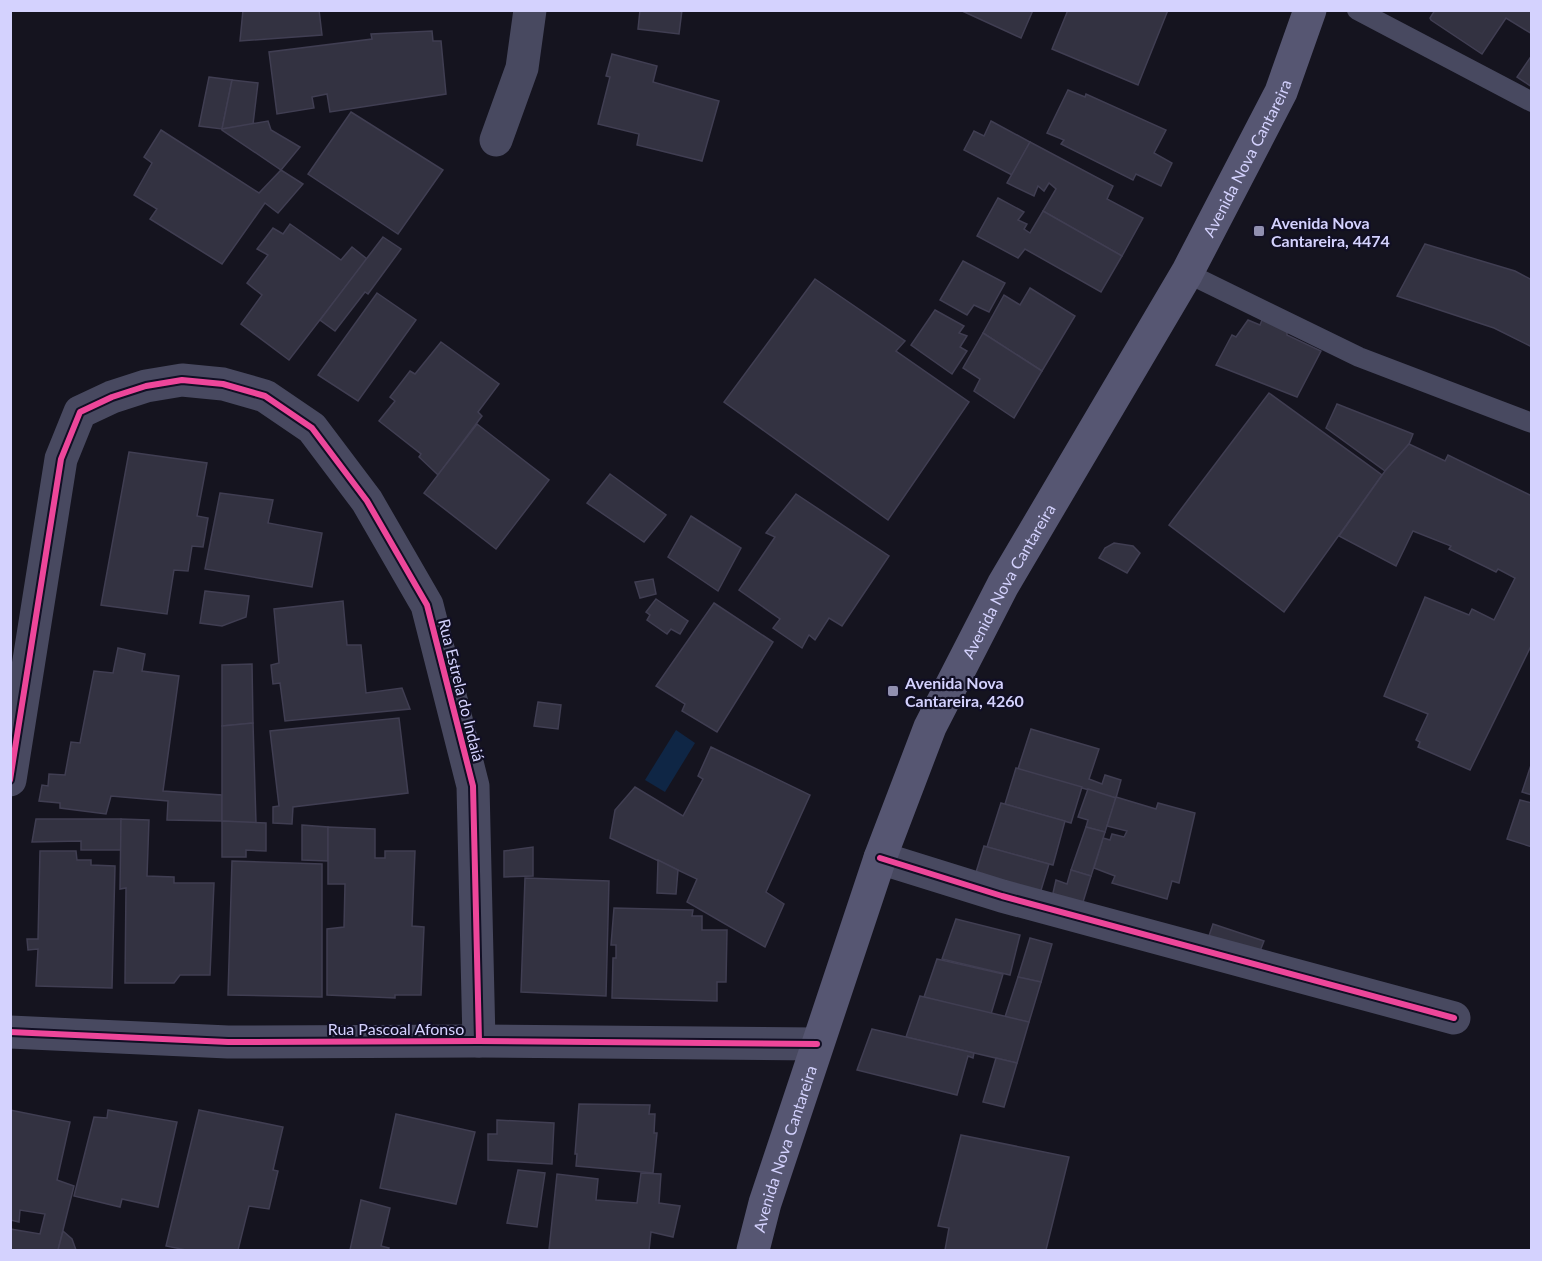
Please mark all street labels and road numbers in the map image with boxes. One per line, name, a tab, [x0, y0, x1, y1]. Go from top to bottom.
street label: Avenida Nova Cantareira	[1198, 77, 1294, 240]
street label: Avenida Nova Cantareira	[957, 500, 1058, 661]
street label: Rua Estrela do Indaiá	[435, 617, 489, 763]
street label: Rua Pascoal Afonso	[328, 1019, 464, 1038]
street label: Avenida Nova Cantareira	[748, 1063, 820, 1234]

